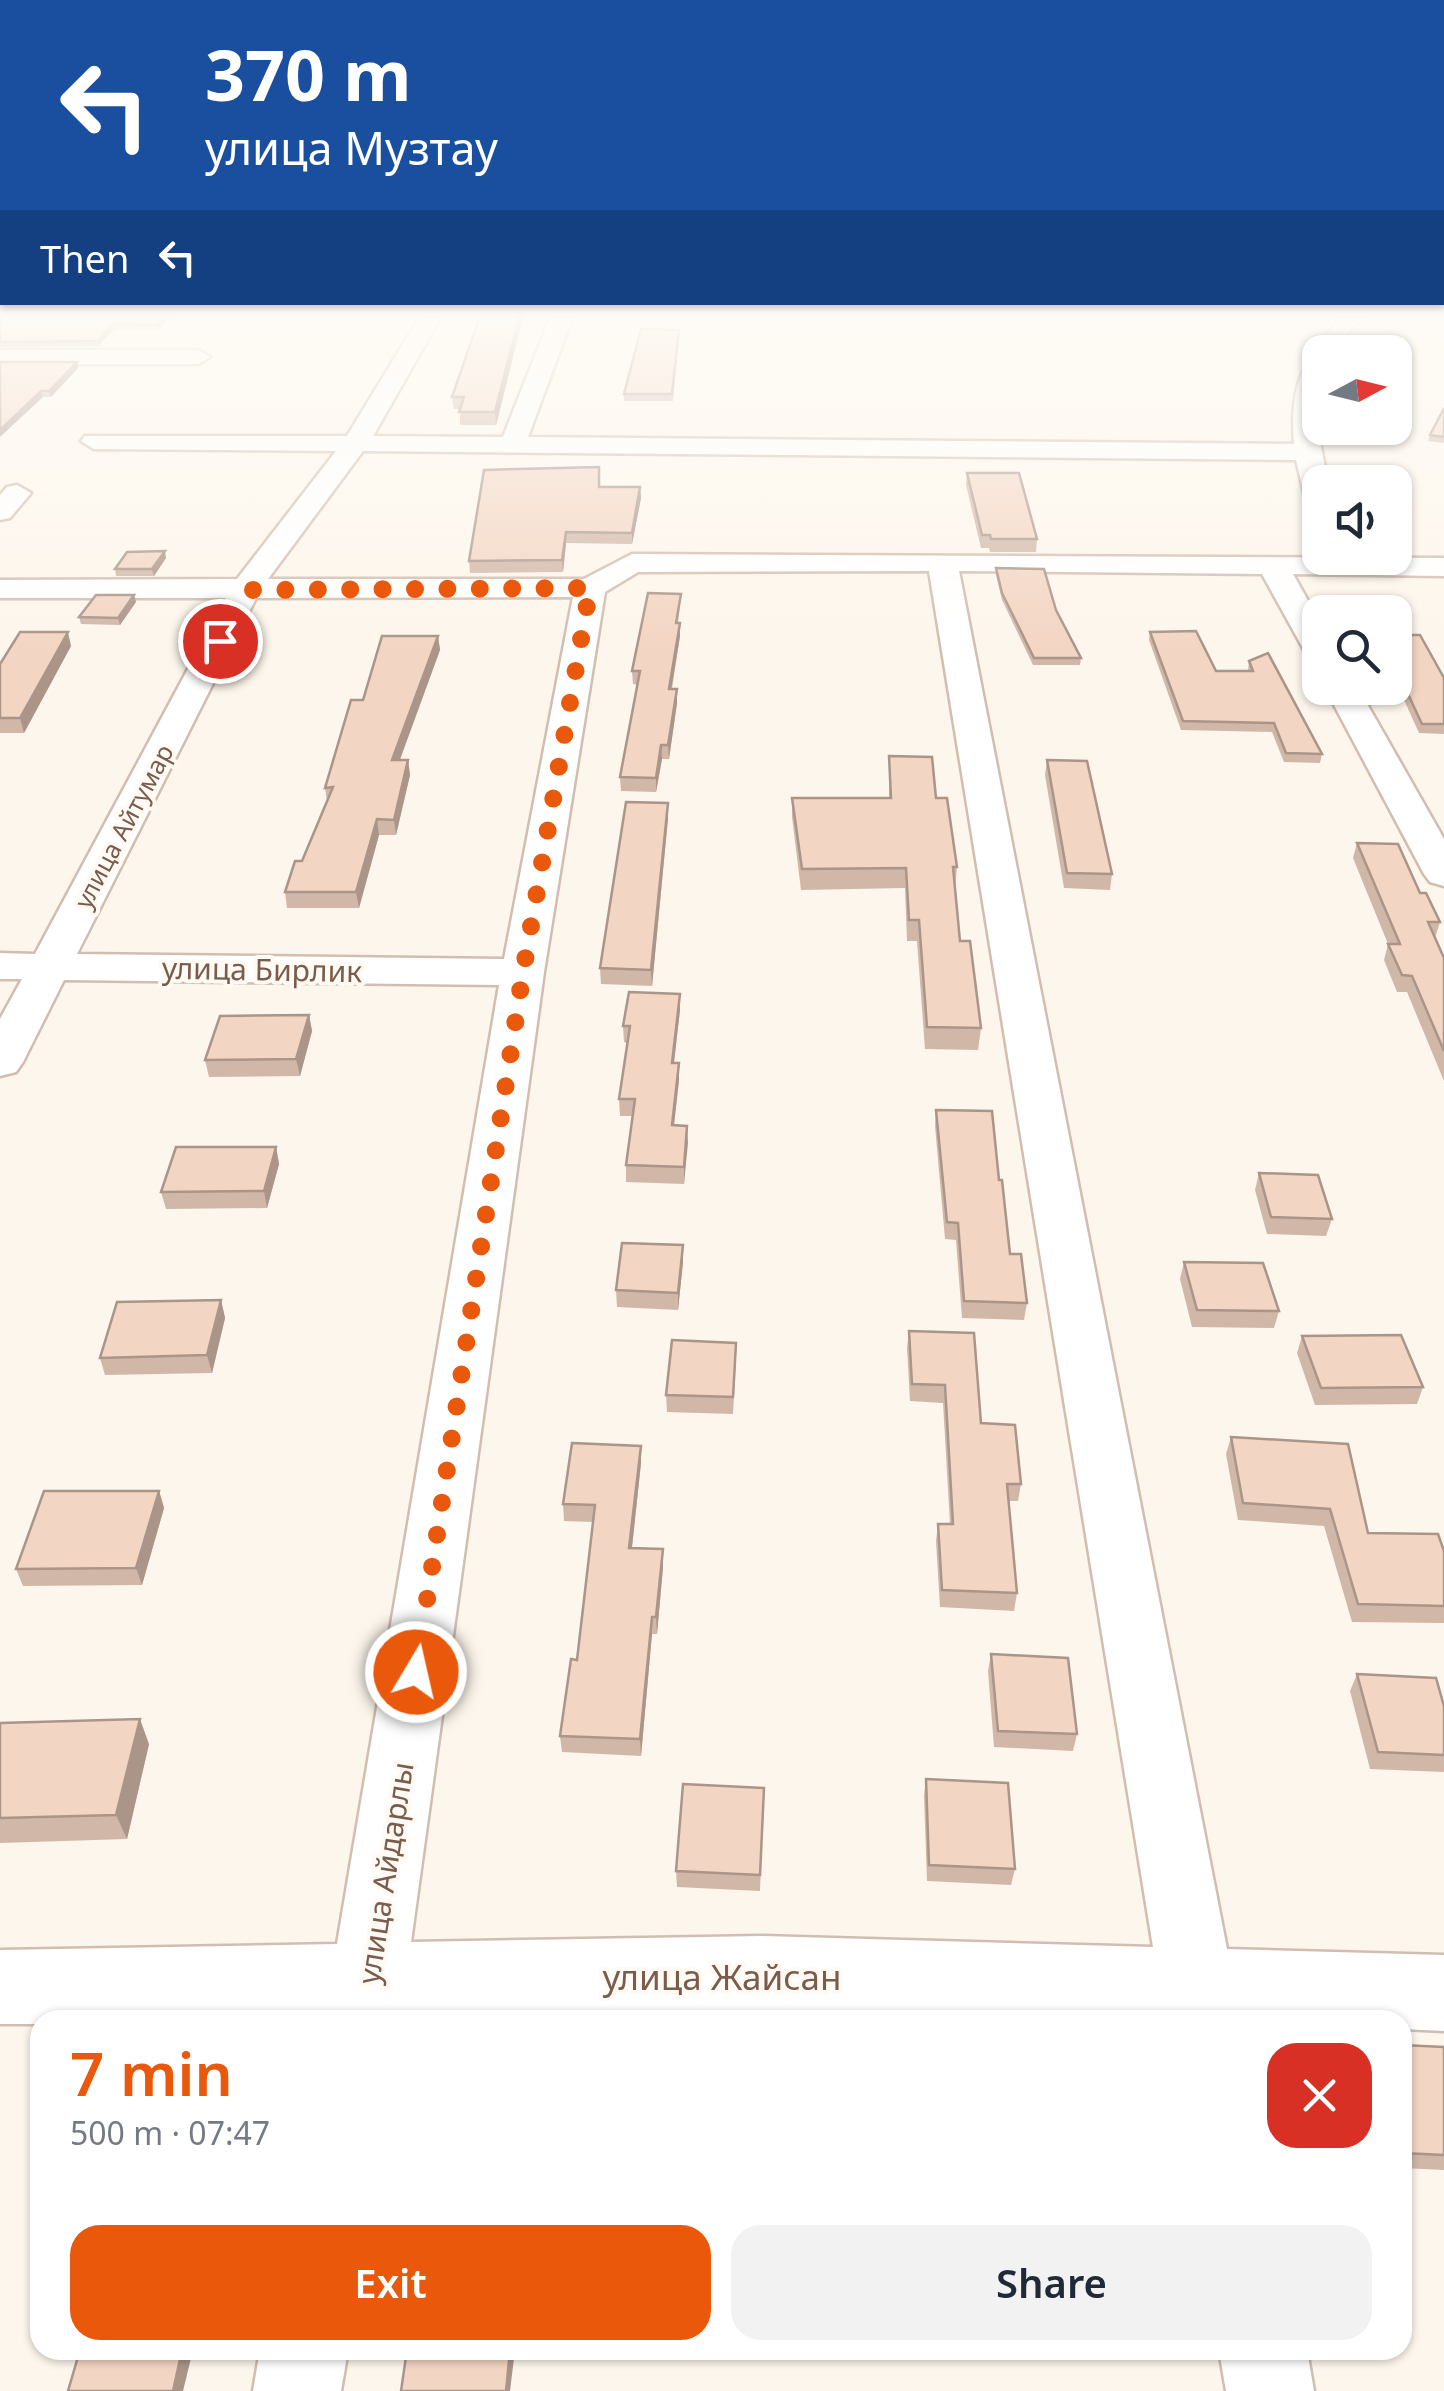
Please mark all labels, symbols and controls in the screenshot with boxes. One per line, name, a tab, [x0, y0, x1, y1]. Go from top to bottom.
text: 370 m	[205, 26, 412, 122]
icon: left	[40, 40, 170, 170]
text: улица Музтау	[205, 117, 498, 178]
icon: left	[150, 230, 205, 285]
text: Then	[40, 232, 130, 284]
north arrow	[1302, 335, 1412, 445]
map controls	[1302, 335, 1412, 705]
button: sound	[1302, 465, 1412, 575]
button: search	[1302, 595, 1412, 705]
pin	[178, 599, 263, 684]
icon: arrive	[193, 614, 248, 669]
street label: улица Айтумар	[65, 738, 181, 914]
street label: улица Бирлик	[162, 947, 363, 991]
position arrow	[364, 1620, 468, 1724]
street label: улица Айдарлы	[347, 1759, 423, 1987]
street label: улица Жайсан	[602, 1953, 842, 2000]
text: 7 min	[70, 2032, 233, 2114]
button: close	[1267, 2043, 1372, 2148]
text: 500 m · 07:47	[70, 2111, 270, 2154]
button: Exit	[70, 2225, 711, 2340]
button: Share	[731, 2225, 1372, 2340]

